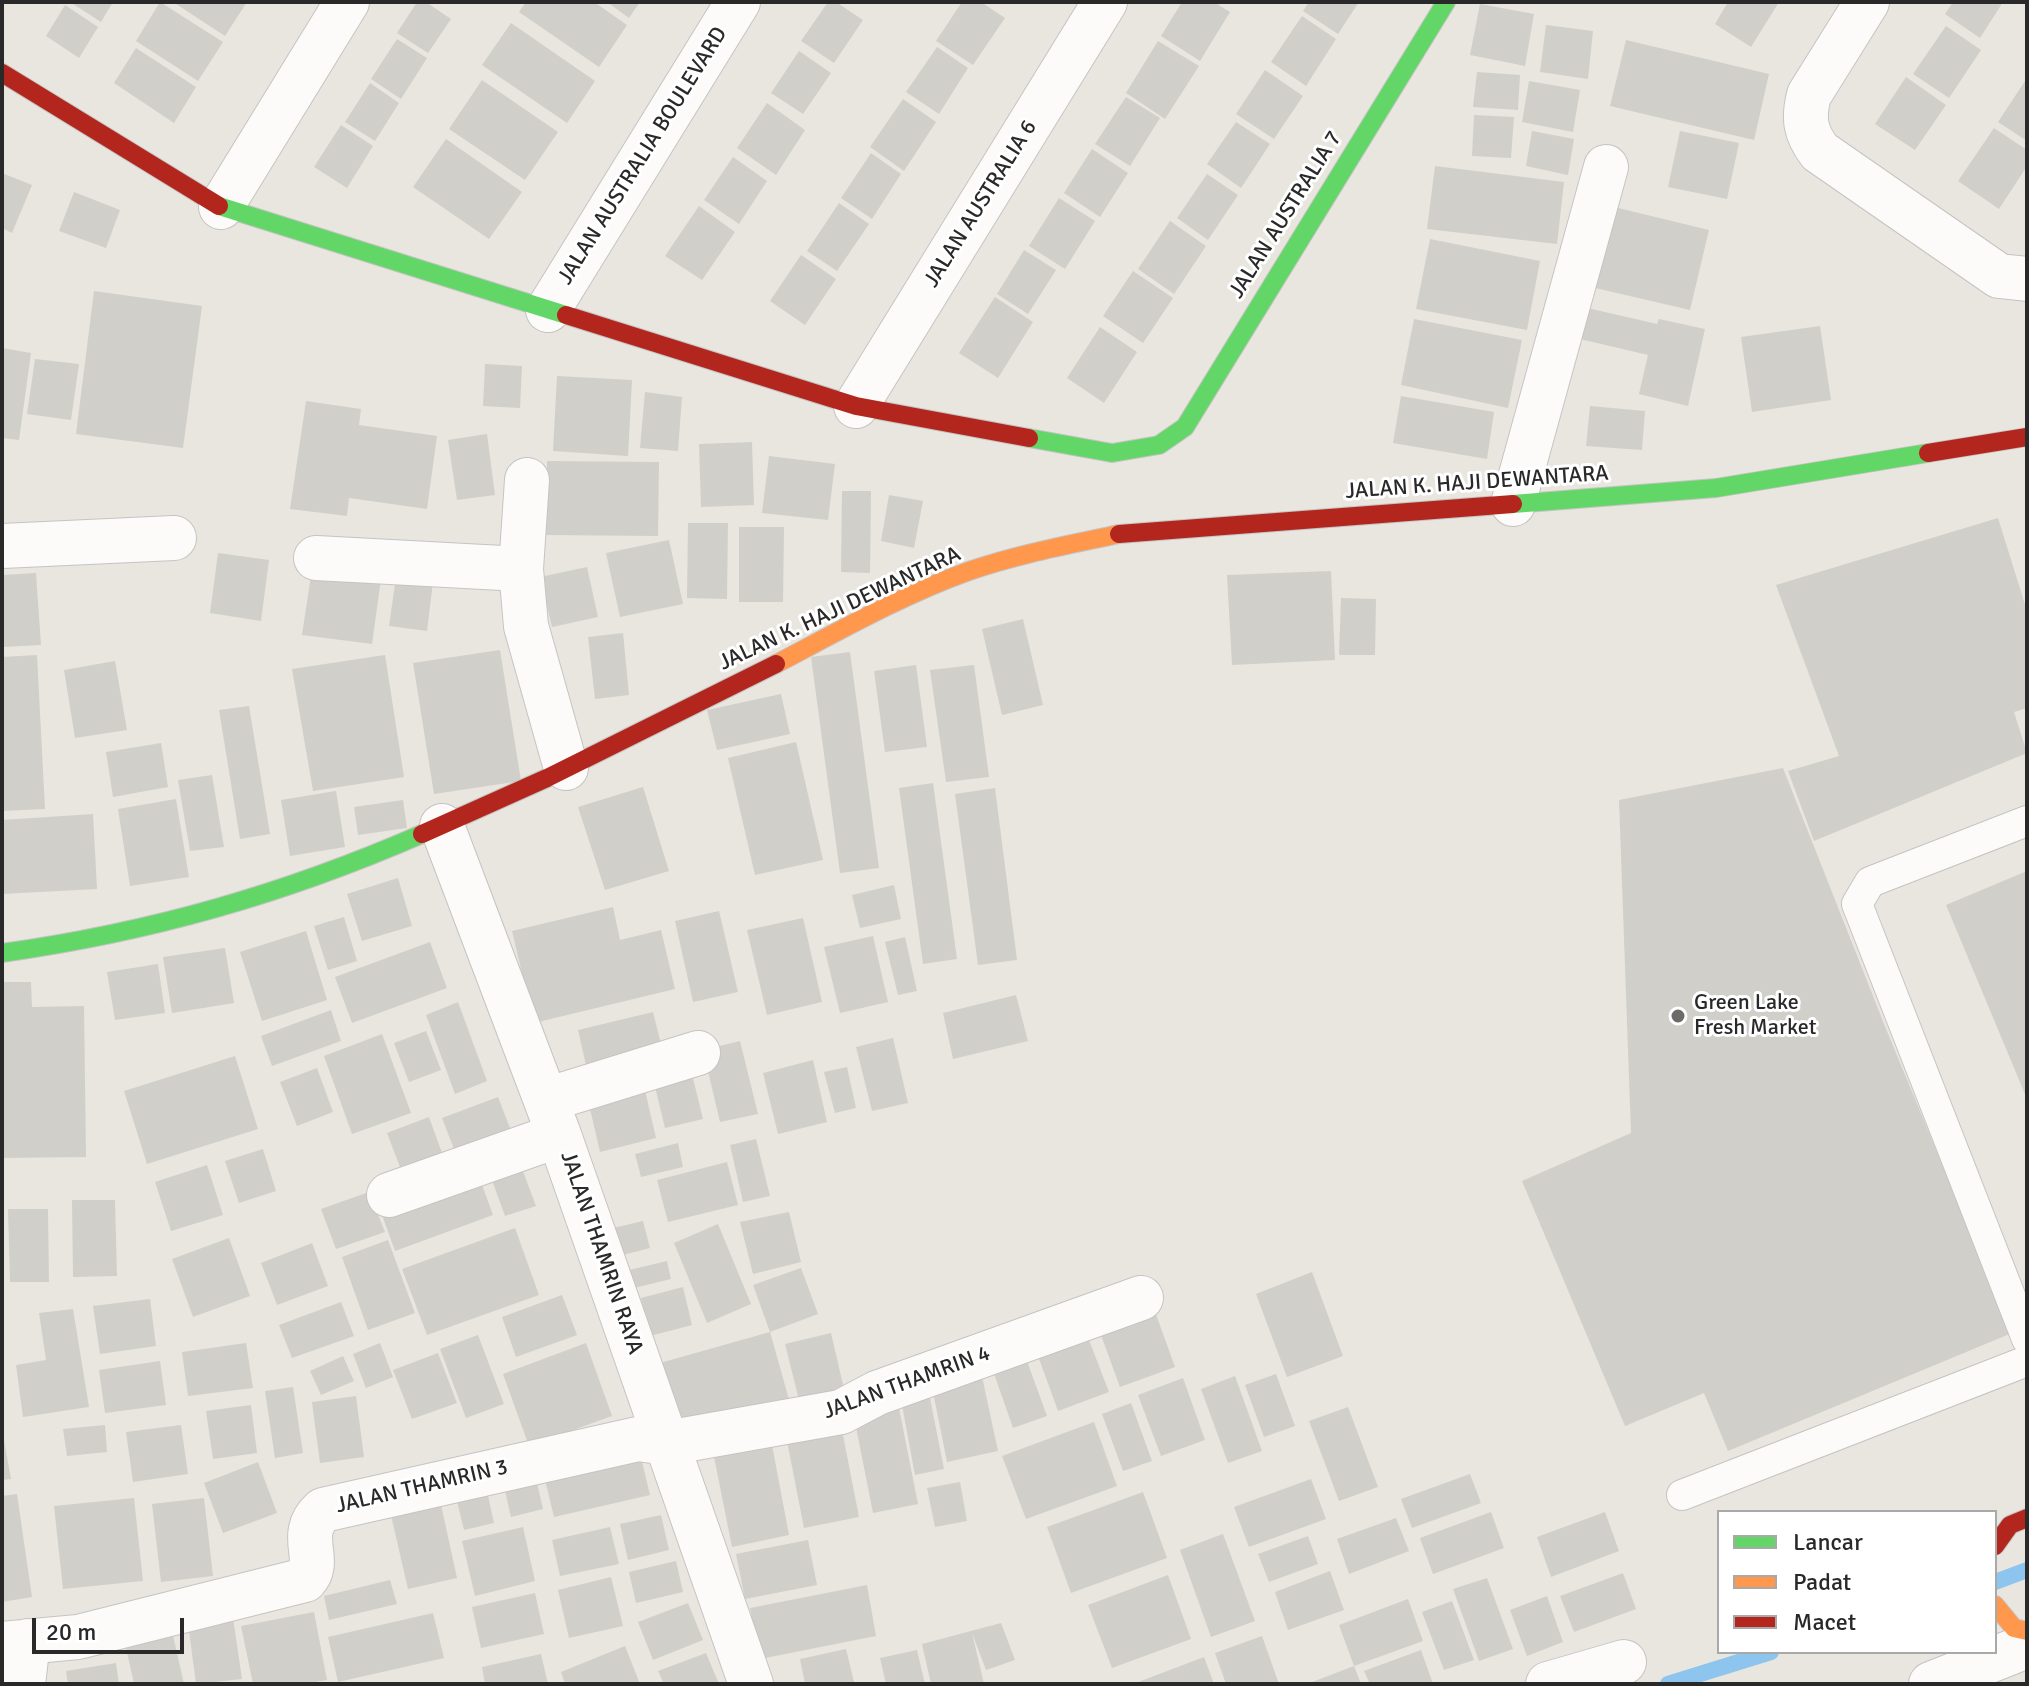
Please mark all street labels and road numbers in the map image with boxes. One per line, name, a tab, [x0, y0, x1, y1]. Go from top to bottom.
street label: JALAN AUSTRALIA BOULEVARD	[553, 22, 733, 290]
street label: JALAN AUSTRALIA 6	[919, 116, 1043, 292]
street label: JALAN AUSTRALIA 7	[1224, 127, 1348, 303]
street label: JALAN K. HAJI DEWANTARA	[1344, 461, 1610, 505]
street label: JALAN K. HAJI DEWANTARA	[715, 541, 965, 677]
street label: JALAN THAMRIN RAYA	[554, 1148, 648, 1358]
street label: JALAN THAMRIN 4	[820, 1341, 994, 1425]
street label: JALAN THAMRIN 3	[333, 1454, 511, 1520]

